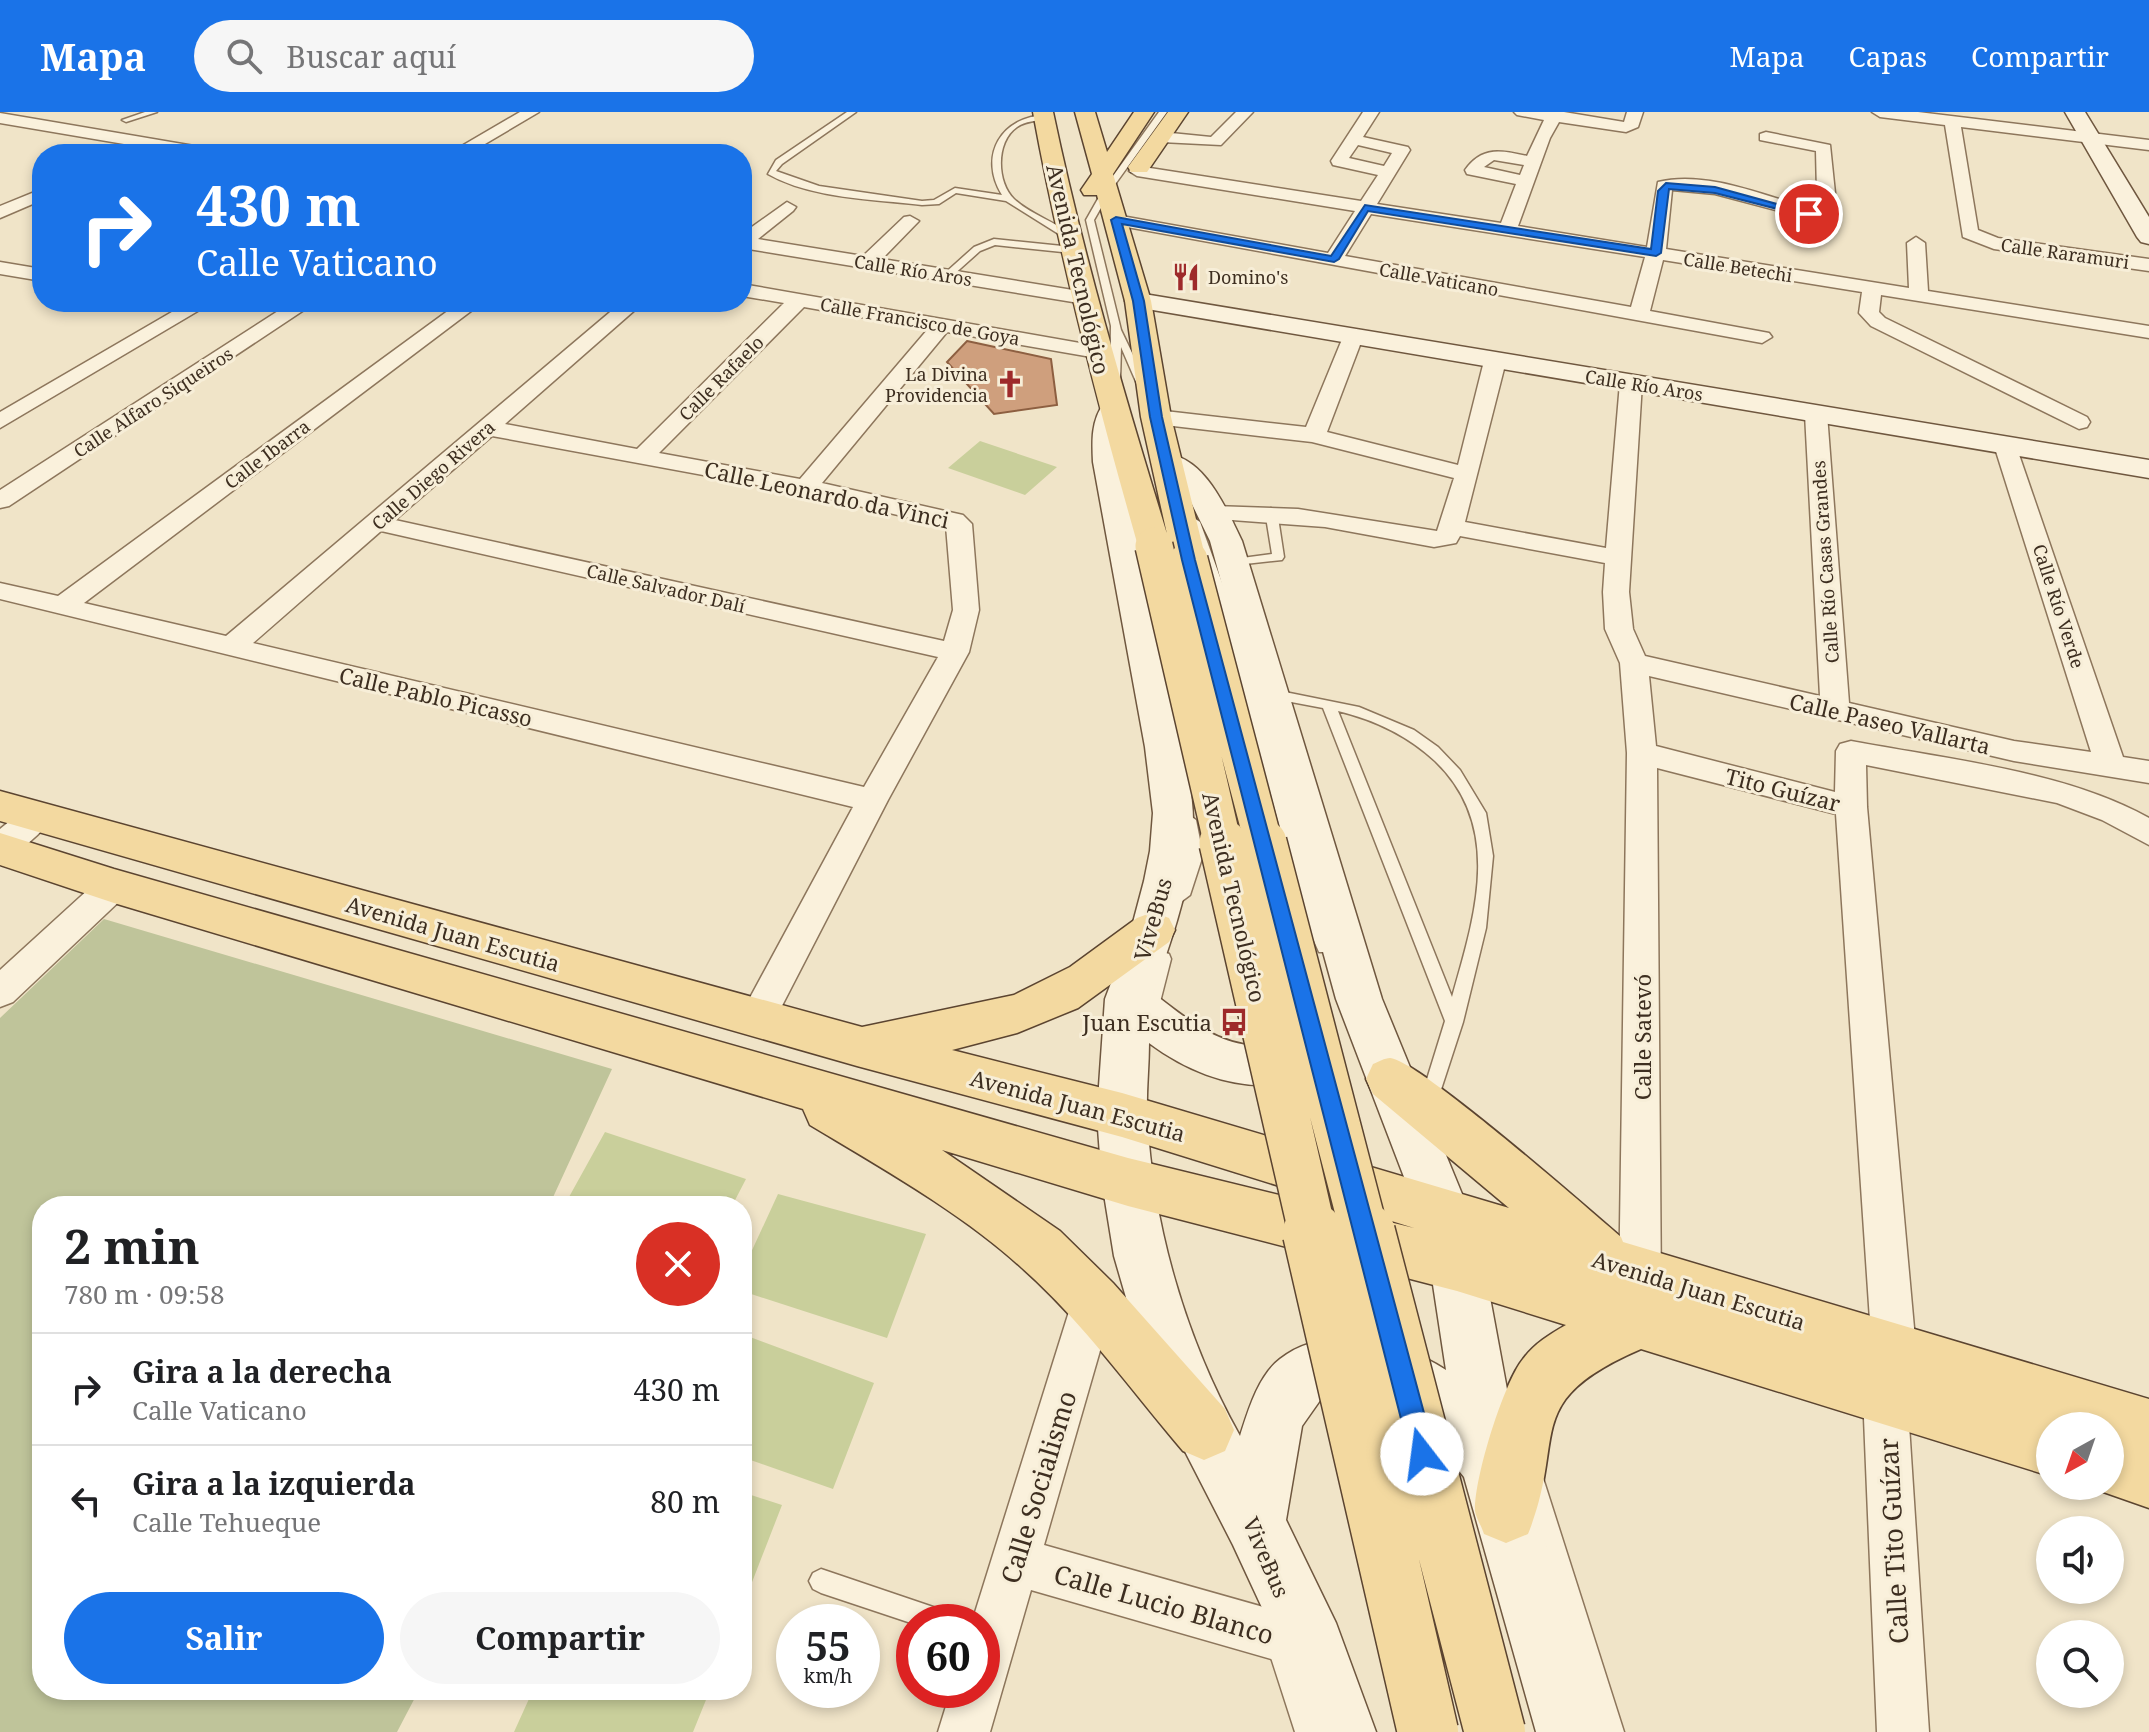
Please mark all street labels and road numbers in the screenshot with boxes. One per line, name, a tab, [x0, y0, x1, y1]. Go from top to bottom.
street label: Avenida Tecnológico	[1040, 161, 1118, 377]
street label: Calle Raramuri	[1999, 232, 2131, 274]
street label: Calle Betechi	[1682, 247, 1794, 287]
street label: Calle Río Aros	[852, 249, 974, 291]
street label: Calle Vaticano	[1377, 257, 1501, 301]
street label: Calle Francisco de Goya	[818, 292, 1022, 350]
street label: Calle Rafaelo	[673, 330, 769, 426]
street label: Calle Alfaro Siqueiros	[69, 341, 237, 463]
street label: Calle Río Aros	[1583, 364, 1705, 406]
street label: Calle Ibarra	[219, 414, 315, 494]
street label: Calle Diego Rivera	[366, 415, 500, 535]
street label: Calle Leonardo da Vinci	[702, 453, 952, 535]
street label: Calle Río Casas Grandes	[1806, 460, 1844, 664]
street label: Calle Río Verde	[2028, 541, 2090, 671]
street label: Calle Salvador Dalí	[584, 558, 748, 618]
street label: Calle Pablo Picasso	[336, 659, 536, 733]
street label: Calle Paseo Vallarta	[1787, 685, 1993, 761]
street label: Tito Guízar	[1722, 760, 1844, 818]
street label: Avenida Tecnológico	[1196, 789, 1274, 1005]
street label: ViveBus	[1126, 874, 1178, 964]
street label: Avenida Juan Escutia	[343, 888, 563, 978]
street label: Calle Satevó	[1627, 974, 1657, 1100]
street label: Avenida Juan Escutia	[967, 1062, 1189, 1148]
street label: Avenida Juan Escutia	[1589, 1243, 1809, 1337]
street label: Calle Socialismo	[992, 1386, 1084, 1588]
street label: Calle Tito Guízar	[1870, 1437, 1916, 1645]
street label: ViveBus	[1237, 1512, 1297, 1602]
street label: Calle Lucio Blanco	[1050, 1555, 1278, 1653]

